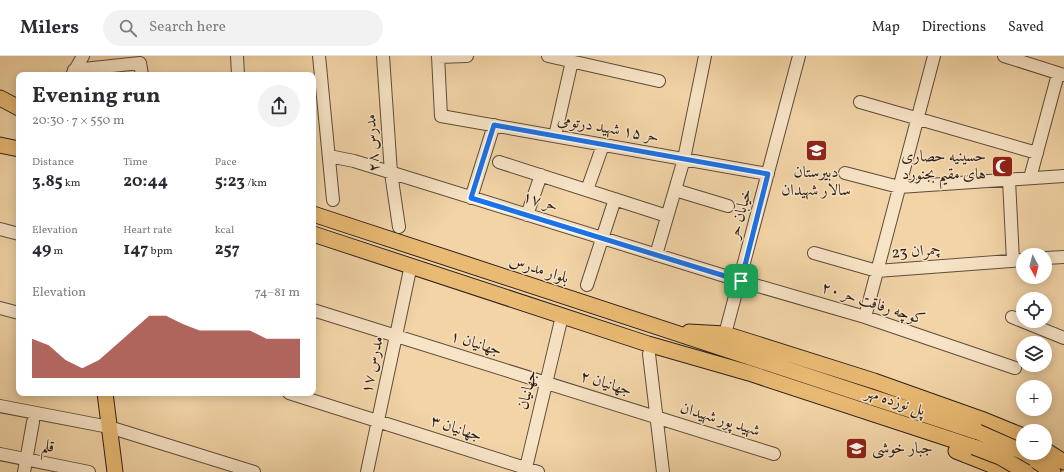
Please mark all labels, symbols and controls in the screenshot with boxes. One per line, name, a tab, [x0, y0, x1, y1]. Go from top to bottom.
search box	[103, 10, 383, 46]
text: Milers	[20, 15, 79, 41]
icon: search	[117, 17, 139, 39]
text: Search here	[149, 17, 226, 38]
text: Map	[872, 18, 900, 37]
text: Directions	[922, 18, 986, 37]
text: Saved	[1008, 18, 1044, 37]
text: Evening run	[32, 81, 161, 112]
button: share	[258, 85, 300, 127]
street label: حر ۱۵ شهید درتومی	[556, 109, 660, 149]
text: 20:30 · 7 × 550 m	[32, 112, 125, 130]
street label: مدرس ۲۸	[360, 113, 386, 173]
school or university icon: دبیرستان سالار شهیدان	[803, 137, 829, 163]
place label: حسینیه حصاری های مقیم بجنورد	[901, 146, 986, 190]
mosque icon: حسینیه حصاری های مقیم بجنورد	[989, 153, 1015, 179]
text: Distance	[32, 155, 74, 170]
text: Time	[123, 155, 147, 170]
text: Pace	[215, 155, 237, 170]
place label: دبیرستان سالار شهیدان	[781, 162, 851, 202]
text: 3.85	[32, 170, 63, 193]
text: 20:44	[123, 170, 168, 193]
text: 5:23	[215, 170, 245, 193]
text: km	[63, 176, 81, 191]
text: /km	[245, 176, 267, 191]
street label: حر ۱۷	[520, 186, 560, 218]
street label: خیابان حر	[723, 186, 758, 243]
text: Elevation	[32, 223, 78, 238]
text: Heart rate	[123, 223, 172, 238]
text: kcal	[215, 223, 234, 238]
text: 49	[32, 238, 51, 261]
text: 147	[123, 238, 148, 261]
text: 257	[215, 238, 240, 261]
street label: چمران 23	[891, 239, 941, 265]
text: m	[51, 244, 63, 259]
text: bpm	[148, 244, 173, 259]
north arrow	[1016, 248, 1052, 284]
map controls	[1016, 248, 1052, 460]
street label: بلوار مدرس	[506, 250, 572, 290]
pin	[724, 264, 758, 298]
icon: arrive	[730, 270, 752, 292]
street label: کوچه رفاقت حر ۲۰	[818, 277, 928, 331]
text: Elevation	[32, 284, 86, 302]
text: 74–81 m	[255, 284, 300, 302]
button: locate	[1016, 292, 1052, 328]
street label: جهانیان ۱	[448, 326, 504, 362]
street label: مدرس ۱۷	[356, 334, 390, 396]
button: layers	[1016, 336, 1052, 372]
street label: جهانیان ۲	[578, 366, 634, 402]
street label: جهانیان	[512, 368, 544, 412]
button: +	[1016, 380, 1052, 416]
street label: پل نوزده مهر	[860, 381, 929, 422]
street label: شهید پور شهیدان	[677, 397, 763, 443]
street label: جهانیان ۳	[427, 410, 485, 448]
button: −	[1016, 424, 1052, 460]
street label: قلم	[39, 435, 56, 463]
school or university icon: جبار خوشی	[843, 436, 869, 462]
place label: جبار خوشی	[872, 438, 933, 460]

